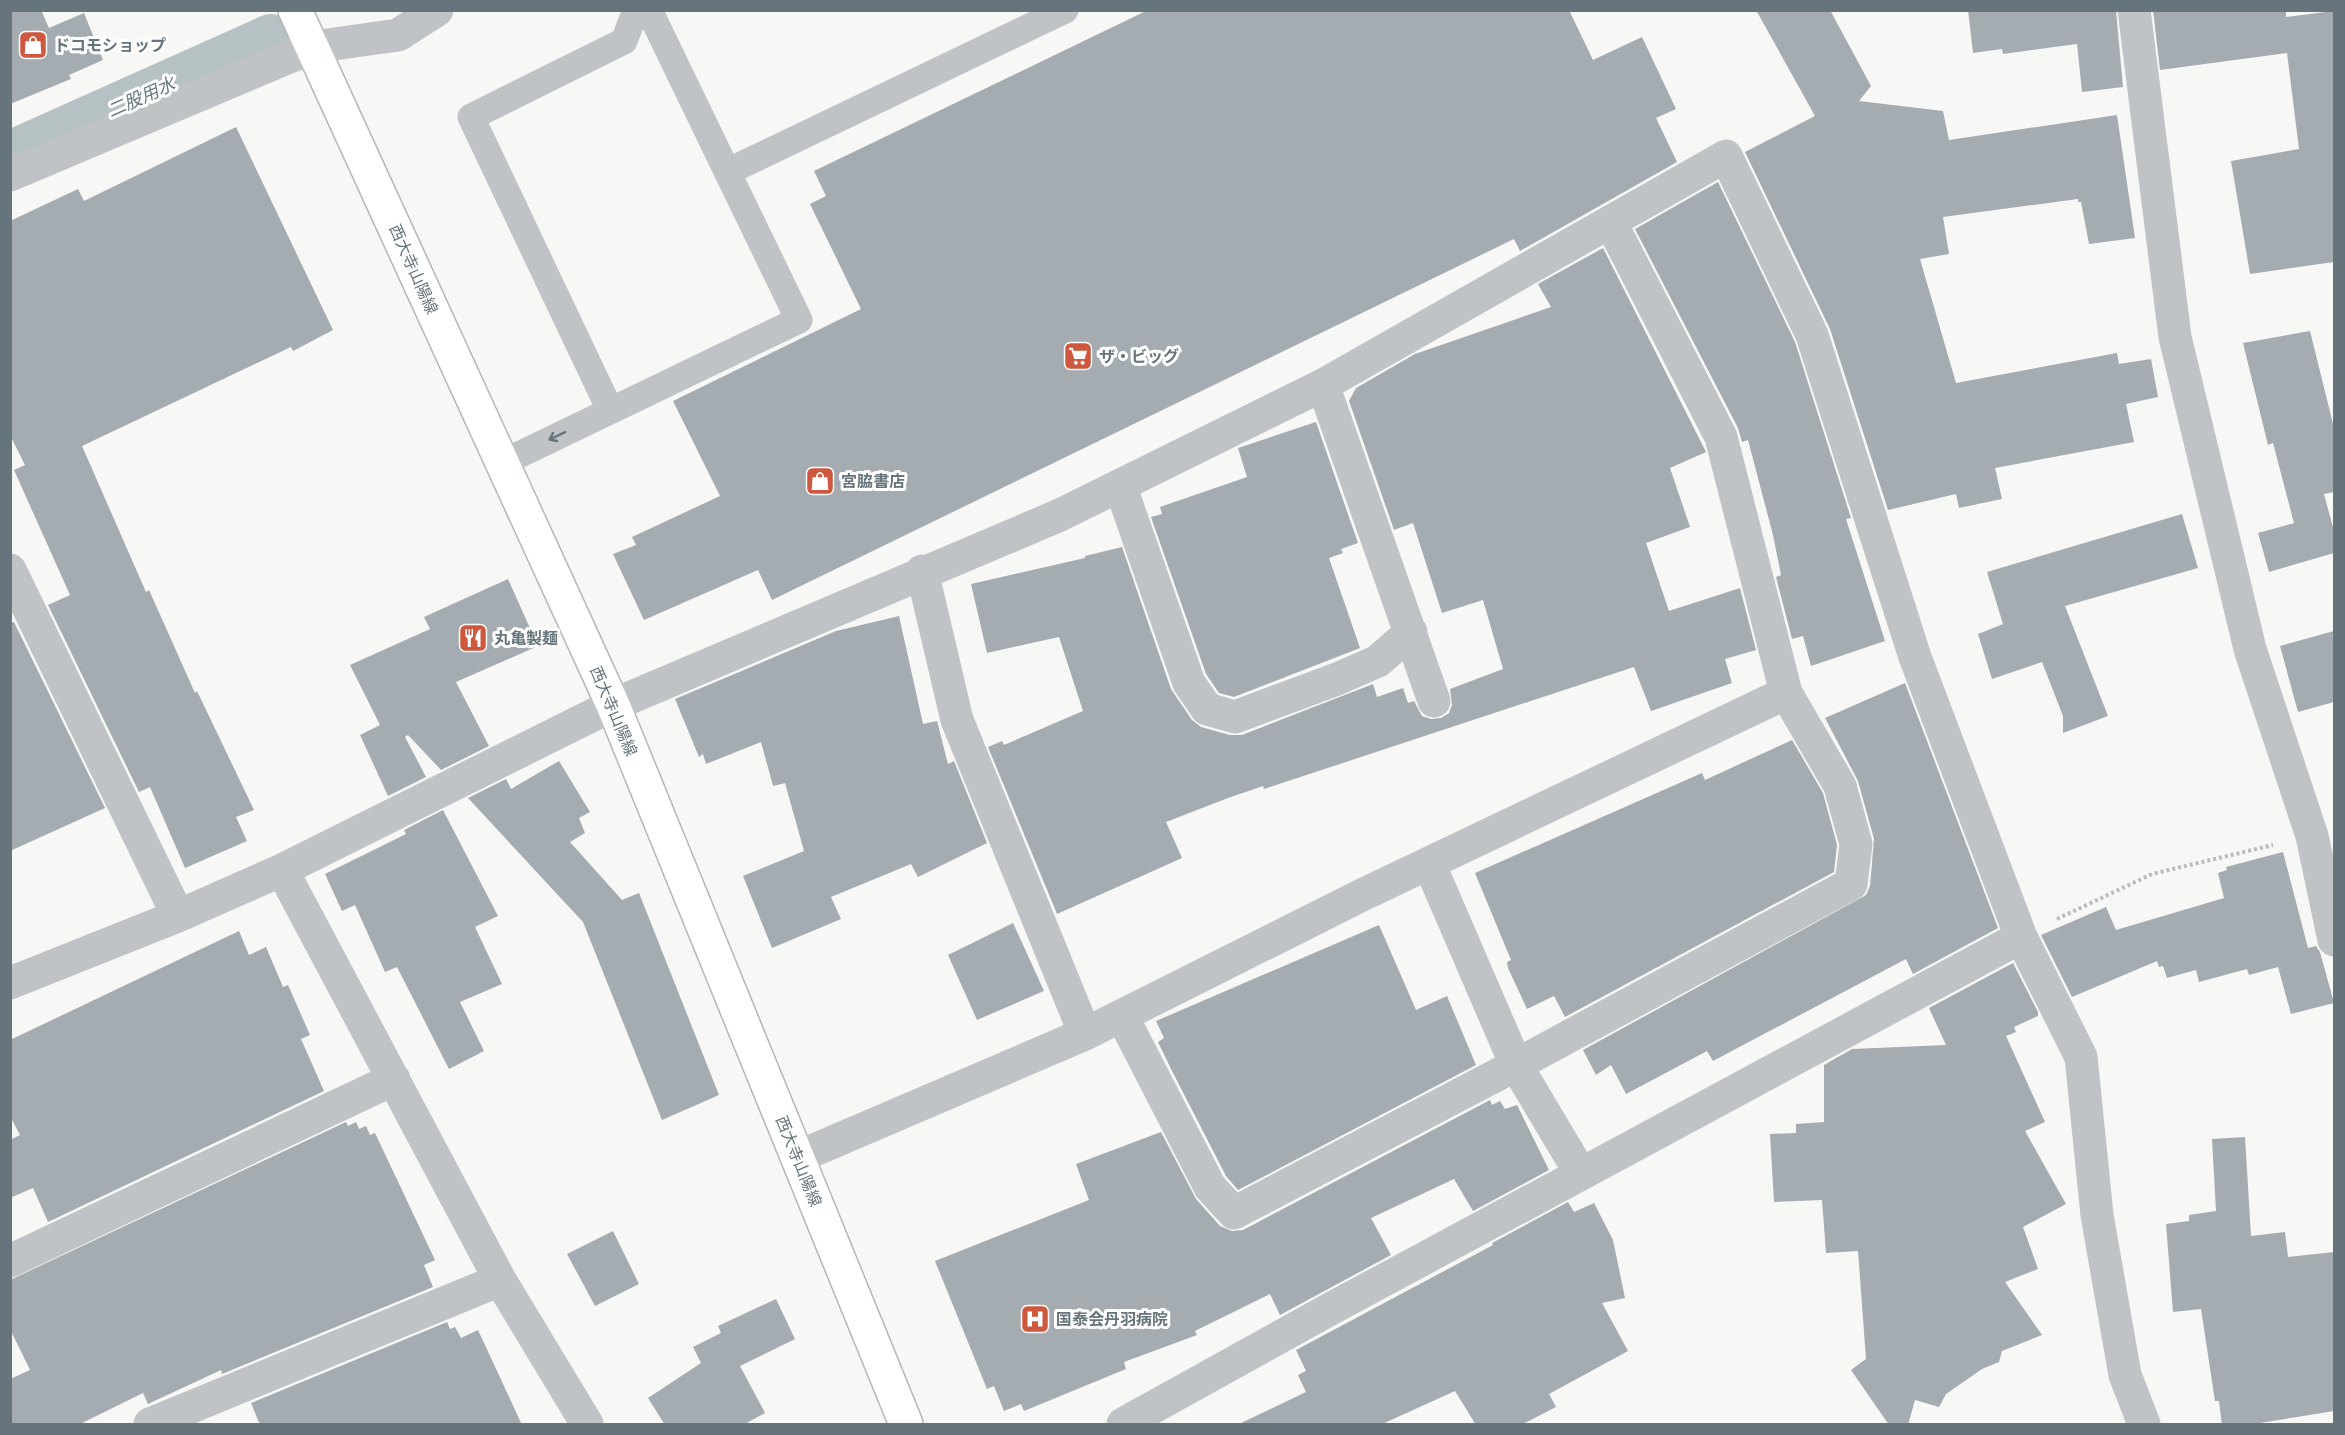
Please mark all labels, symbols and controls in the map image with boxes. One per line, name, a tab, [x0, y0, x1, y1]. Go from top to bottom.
shop icon: ドコモショップ	[17, 29, 49, 61]
place label: ドコモショップ	[54, 35, 166, 55]
water label: 二股用水	[103, 71, 180, 122]
street label: 西大寺山陽線	[385, 221, 443, 317]
supermarket icon: ザ・ビッグ	[1062, 340, 1094, 372]
place label: ザ・ビッグ	[1099, 346, 1179, 366]
one-way arrow	[549, 431, 567, 442]
shop icon: 宮脇書店	[804, 465, 836, 497]
place label: 宮脇書店	[841, 471, 905, 491]
restaurant icon: 丸亀製麺	[457, 622, 489, 654]
place label: 丸亀製麺	[494, 628, 558, 648]
street label: 西大寺山陽線	[586, 663, 642, 759]
street label: 西大寺山陽線	[772, 1113, 826, 1209]
hospital icon: 国泰会丹羽病院	[1019, 1303, 1051, 1335]
place label: 国泰会丹羽病院	[1056, 1309, 1168, 1329]

